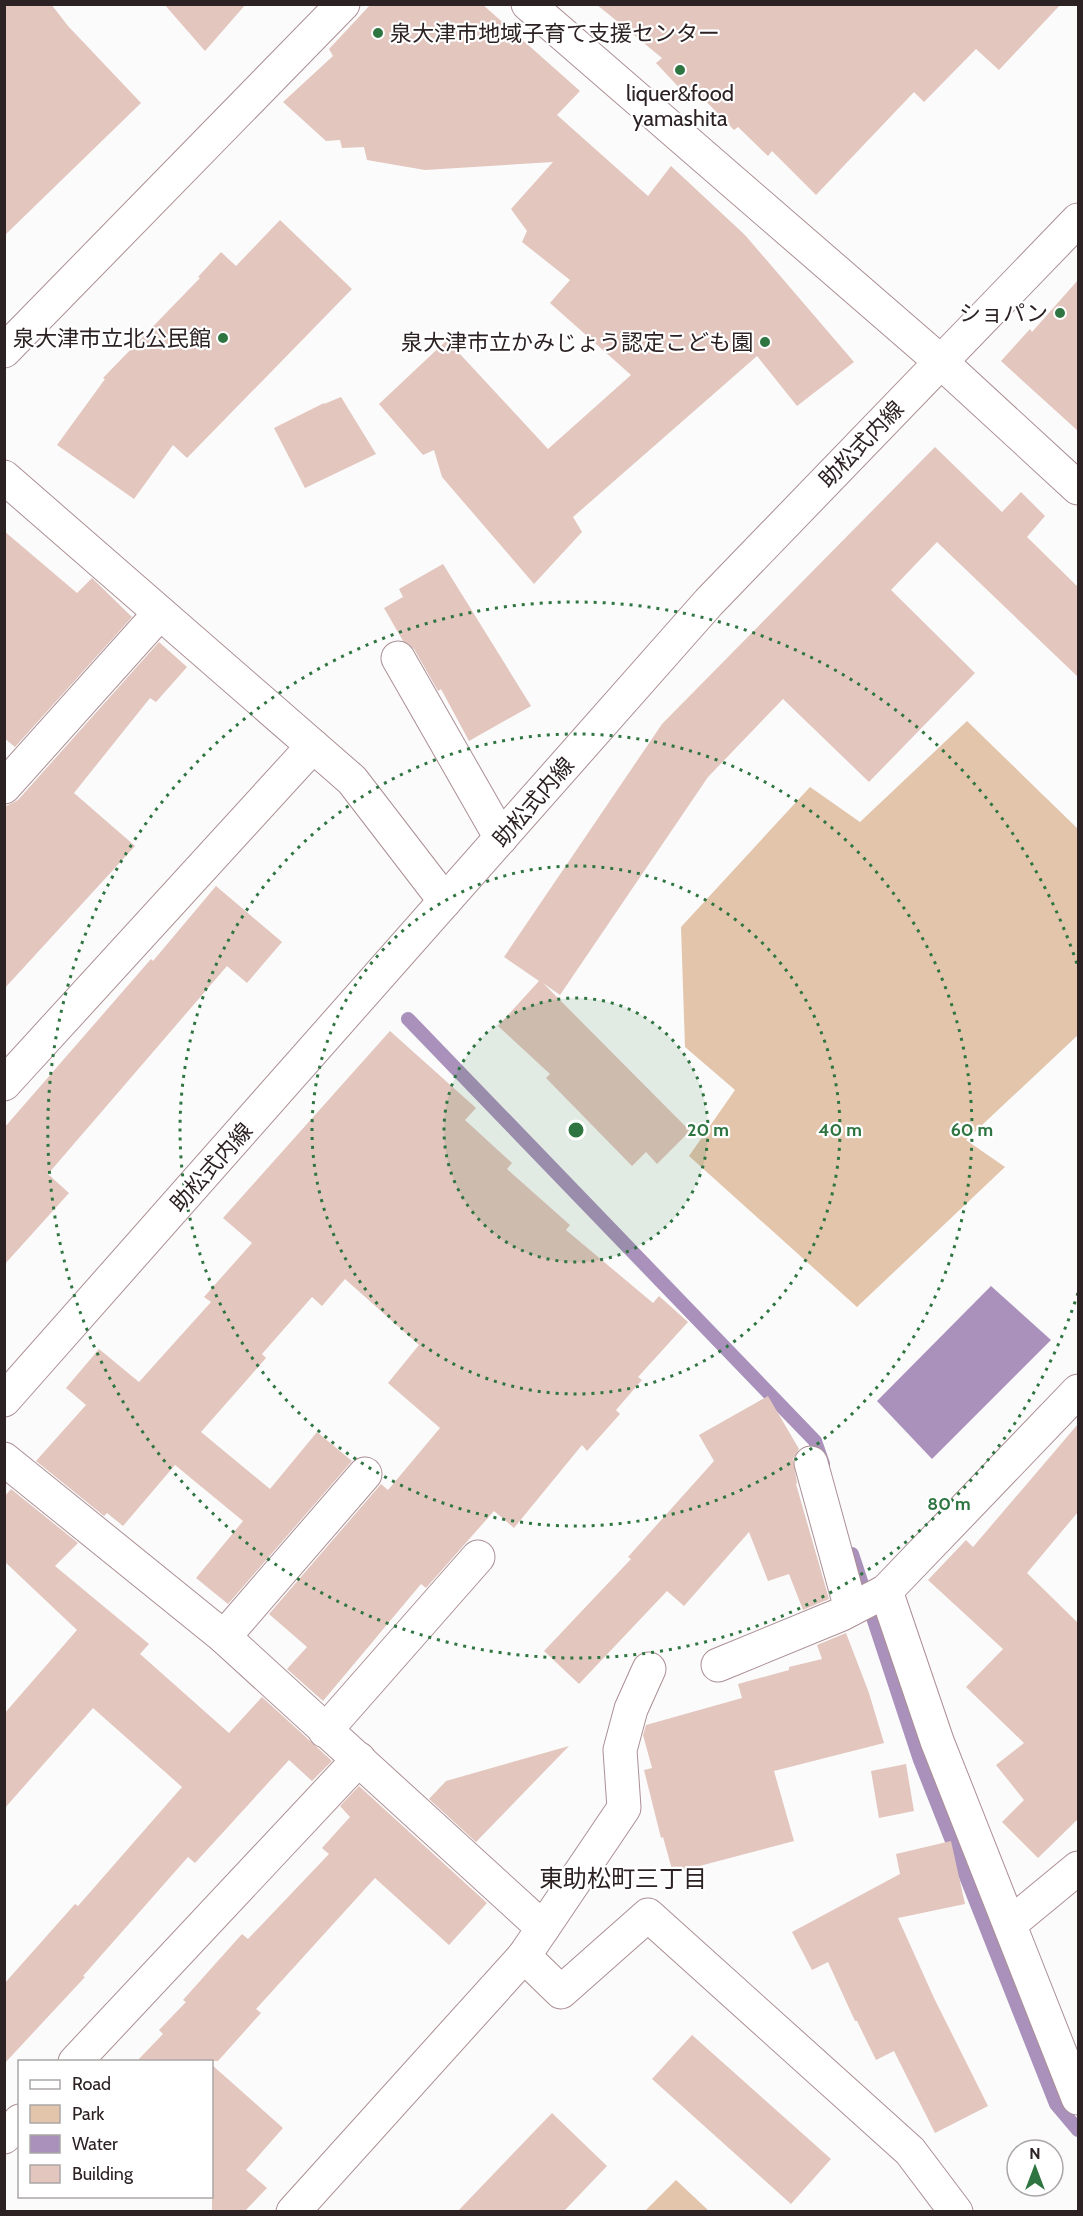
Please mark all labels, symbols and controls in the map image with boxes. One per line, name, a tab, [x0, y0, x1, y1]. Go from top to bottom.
place label: 泉大津市地域子育て支援センター	[390, 20, 720, 47]
marker: 泉大津市地域子育て支援センター	[371, 26, 385, 40]
marker: liquer&food yamashita	[673, 63, 687, 77]
place label: liquer&food yamashita	[626, 80, 734, 132]
place label: ショパン	[959, 300, 1048, 327]
marker: ショパン	[1053, 306, 1067, 320]
place label: 泉大津市立北公民館	[13, 325, 211, 352]
place label: 泉大津市立かみじょう認定こども園	[401, 329, 753, 356]
marker: 泉大津市立北公民館	[216, 331, 230, 345]
marker: 泉大津市立かみじょう認定こども園	[758, 335, 772, 349]
street label: 助松式内線	[813, 395, 909, 493]
street label: 助松式内線	[487, 752, 580, 853]
street label: 助松式内線	[165, 1117, 258, 1217]
text: 20 m	[687, 1119, 729, 1141]
text: 40 m	[818, 1119, 862, 1141]
text: 60 m	[951, 1119, 993, 1141]
centre of rings	[566, 1120, 586, 1140]
text: 80 m	[927, 1493, 971, 1515]
district label: 東助松町三丁目	[539, 1864, 707, 1893]
legend	[18, 2060, 213, 2198]
text: Road	[72, 2073, 111, 2095]
text: Park	[72, 2103, 105, 2125]
text: Water	[72, 2133, 118, 2155]
north arrow	[1005, 2138, 1065, 2198]
text: N	[1029, 2144, 1041, 2163]
text: Building	[72, 2163, 134, 2185]

